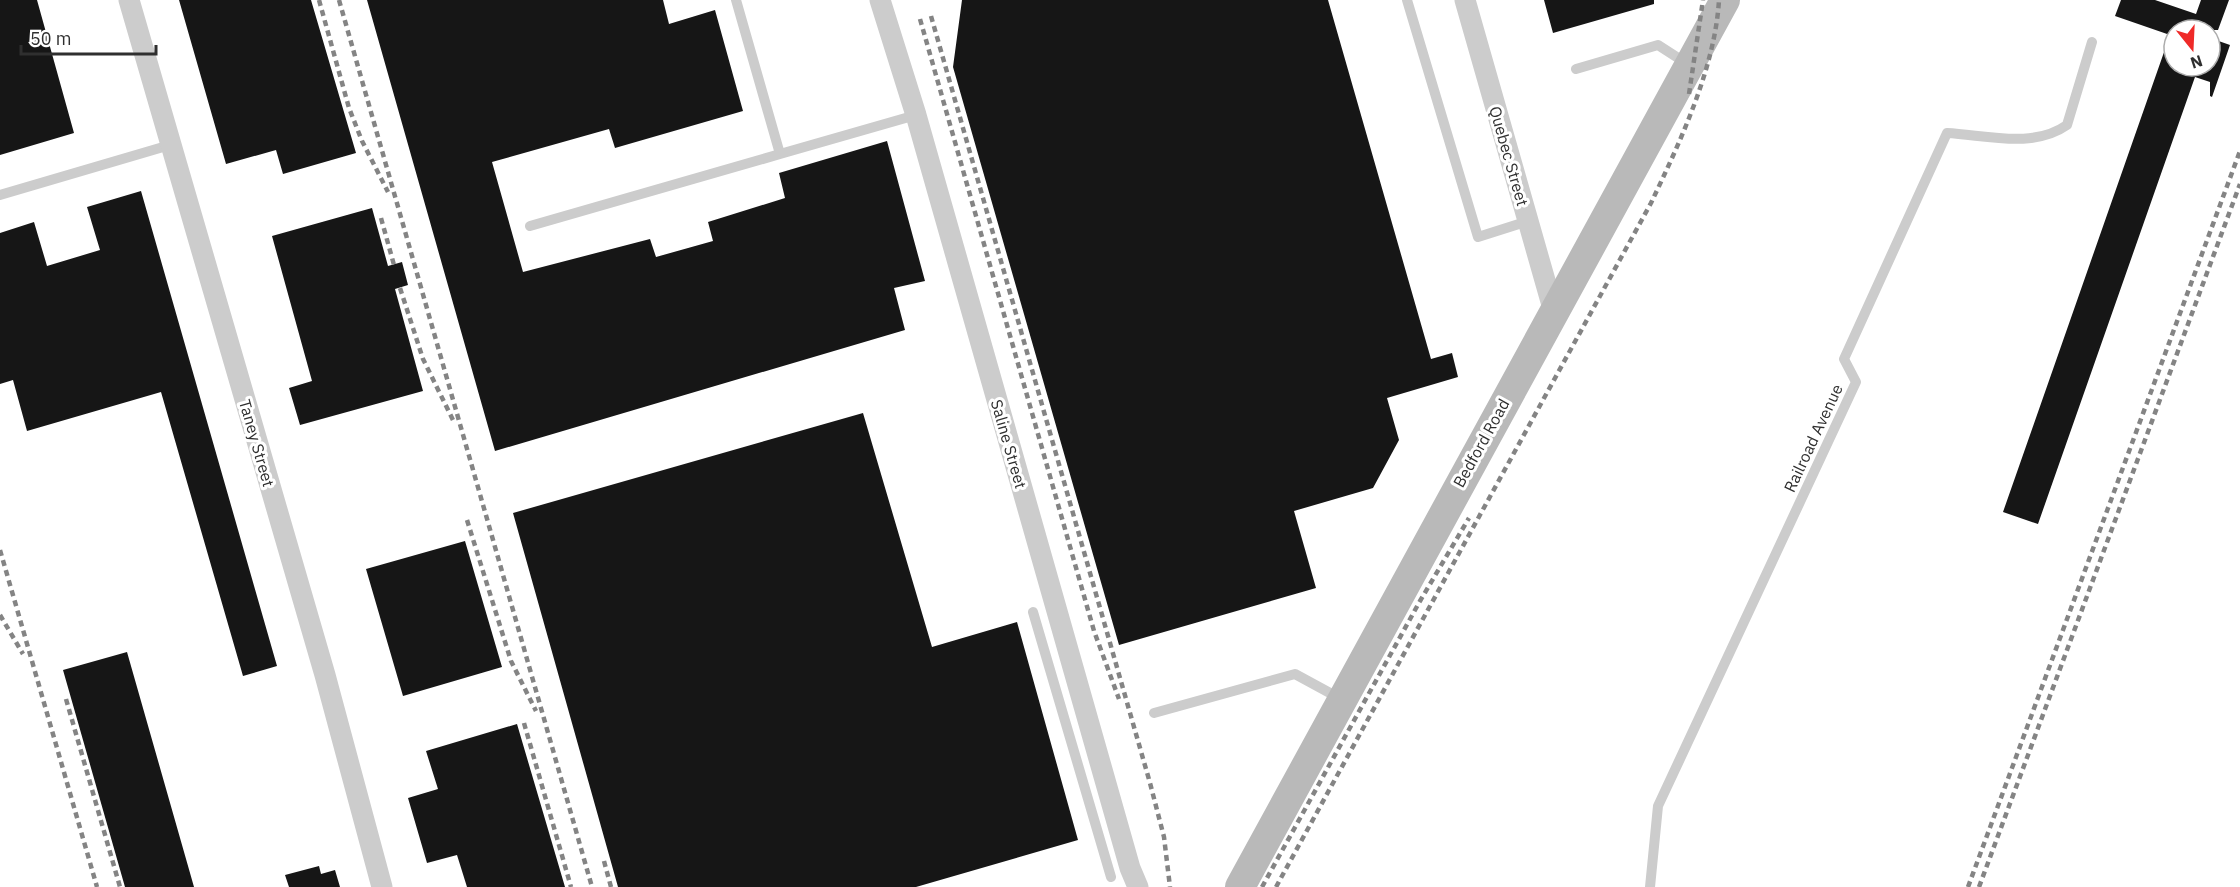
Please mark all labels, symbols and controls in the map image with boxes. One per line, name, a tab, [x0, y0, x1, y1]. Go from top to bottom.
scale bar	[21, 18, 156, 56]
north arrow	[2162, 18, 2222, 78]
text: 50 m	[30, 27, 72, 50]
text: N	[2188, 51, 2205, 74]
street label: Quebec Street	[1485, 104, 1533, 208]
street label: Railroad Avenue	[1779, 381, 1847, 495]
street label: Bedford Road	[1448, 395, 1514, 491]
street label: Taney Street	[235, 397, 279, 489]
street label: Saline Street	[987, 397, 1031, 491]

